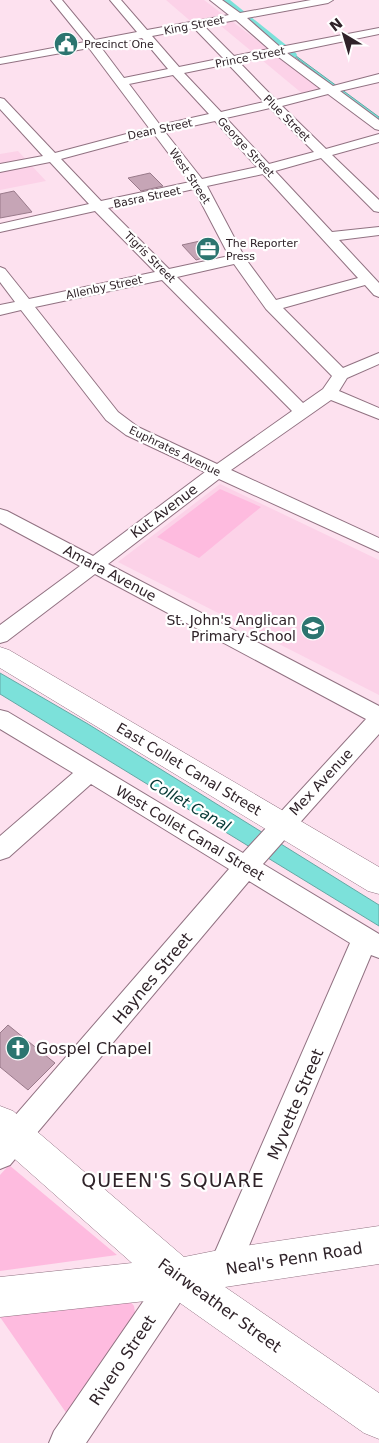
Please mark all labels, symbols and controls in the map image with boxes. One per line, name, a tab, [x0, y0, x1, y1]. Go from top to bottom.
north arrow	[319, 10, 369, 60]
street label: King Street	[163, 13, 226, 38]
text: N	[326, 15, 346, 35]
public building icon: Precinct One	[53, 31, 79, 57]
place label: Precinct One	[84, 38, 154, 51]
street label: Prince Street	[214, 44, 287, 71]
street label: Plue Street	[261, 92, 313, 145]
street label: George Street	[215, 115, 277, 180]
street label: Dean Street	[127, 116, 194, 143]
street label: West Street	[166, 146, 213, 207]
street label: Basra Street	[112, 184, 182, 211]
street label: Tigris Street	[121, 228, 178, 286]
office icon: The Reporter Press	[195, 236, 221, 262]
place label: The Reporter Press	[225, 237, 298, 263]
street label: Allenby Street	[65, 273, 144, 302]
street label: Euphrates Avenue	[127, 424, 223, 479]
street label: Kut Avenue	[128, 481, 200, 541]
street label: Amara Avenue	[61, 542, 159, 604]
place label: St. John's Anglican Primary School	[166, 612, 296, 644]
school or university icon: St. John's Anglican Primary School	[300, 615, 326, 641]
street label: East Collet Canal Street	[114, 719, 264, 819]
street label: Mex Avenue	[286, 745, 356, 819]
water label: Collet Canal	[146, 775, 234, 835]
street label: West Collet Canal Street	[113, 782, 268, 884]
street label: Haynes Street	[109, 929, 196, 1028]
church icon: Gospel Chapel	[5, 1035, 31, 1061]
place label: Gospel Chapel	[36, 1039, 152, 1058]
street label: Myvette Street	[264, 1046, 327, 1163]
district label: QUEEN'S SQUARE	[81, 1169, 265, 1191]
street label: Neal's Penn Road	[224, 1238, 364, 1279]
street label: Fairweather Street	[154, 1254, 285, 1357]
street label: Rivero Street	[85, 1312, 160, 1409]

